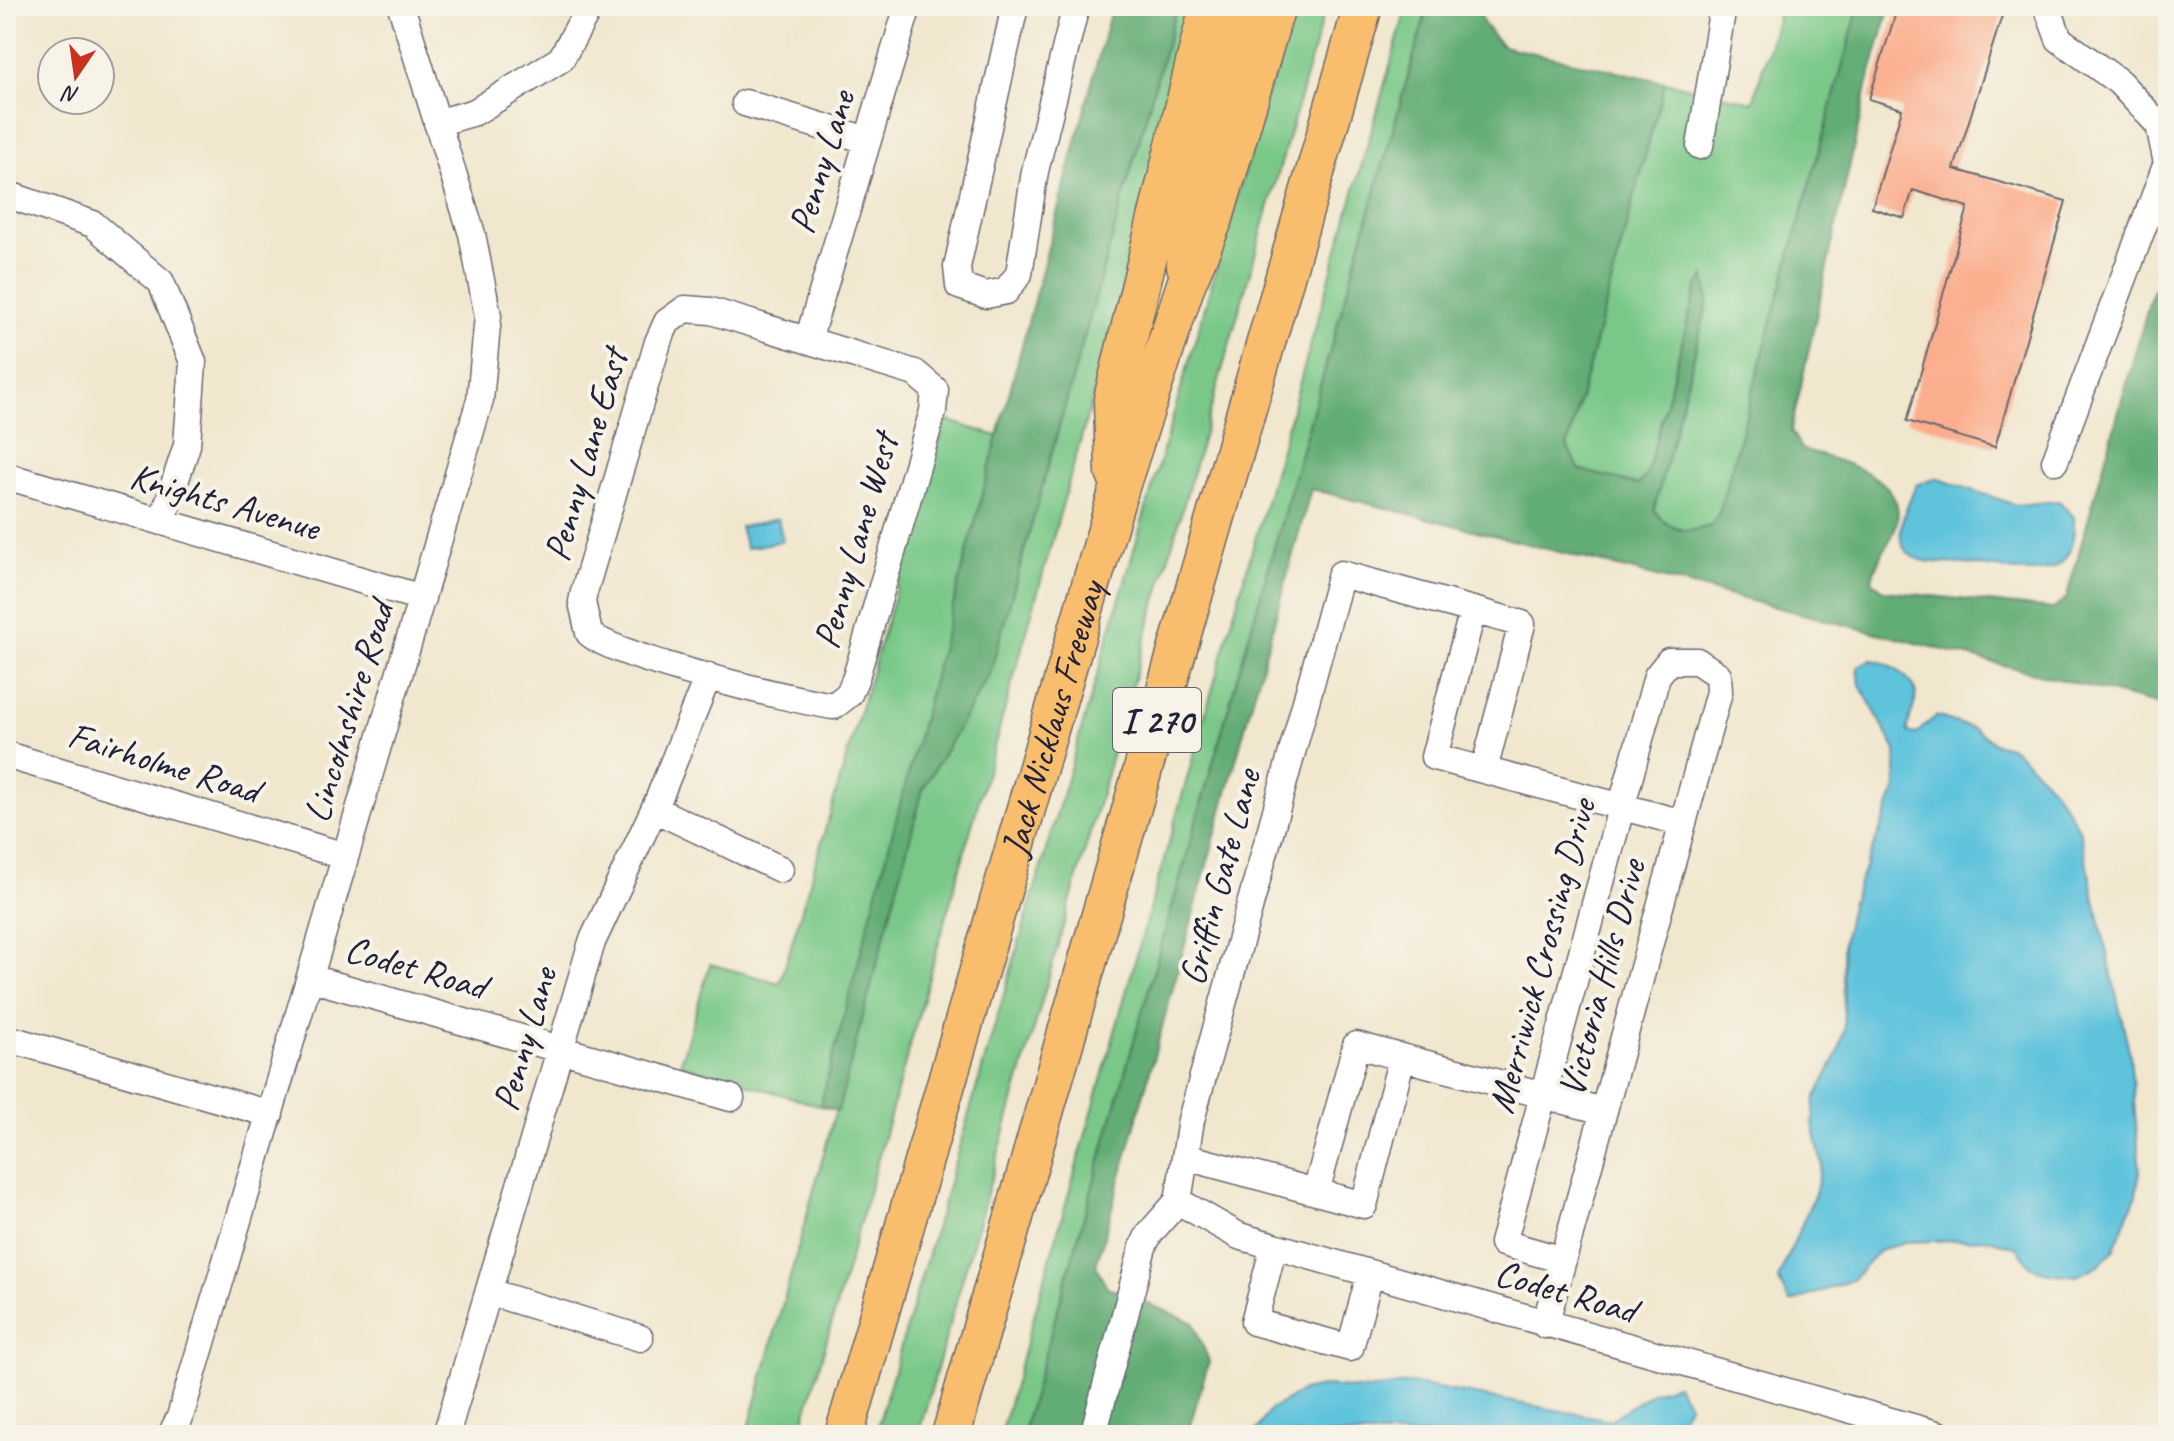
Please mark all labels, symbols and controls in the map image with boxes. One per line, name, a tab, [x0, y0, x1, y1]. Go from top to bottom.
north arrow	[36, 36, 116, 116]
text: N	[59, 79, 82, 110]
street label: Penny Lane	[778, 83, 866, 239]
street label: Penny Lane East	[533, 339, 640, 566]
street label: Penny Lane West	[802, 423, 910, 654]
street label: Knights Avenue	[125, 452, 327, 552]
street label: Jack Nicklaus Freeway	[990, 573, 1116, 864]
street label: Lincolnshire Road	[293, 591, 406, 828]
road number: I 270	[1113, 688, 1201, 752]
street label: Fairholme Road	[63, 711, 271, 816]
street label: Griffin Gate Lane	[1168, 762, 1271, 990]
street label: Merriwick Crossing Drive	[1477, 791, 1607, 1118]
street label: Victoria Hills Drive	[1547, 852, 1656, 1102]
street label: Codet Road	[340, 925, 497, 1011]
street label: Penny Lane	[482, 960, 568, 1116]
street label: Codet Road	[1490, 1249, 1647, 1335]

